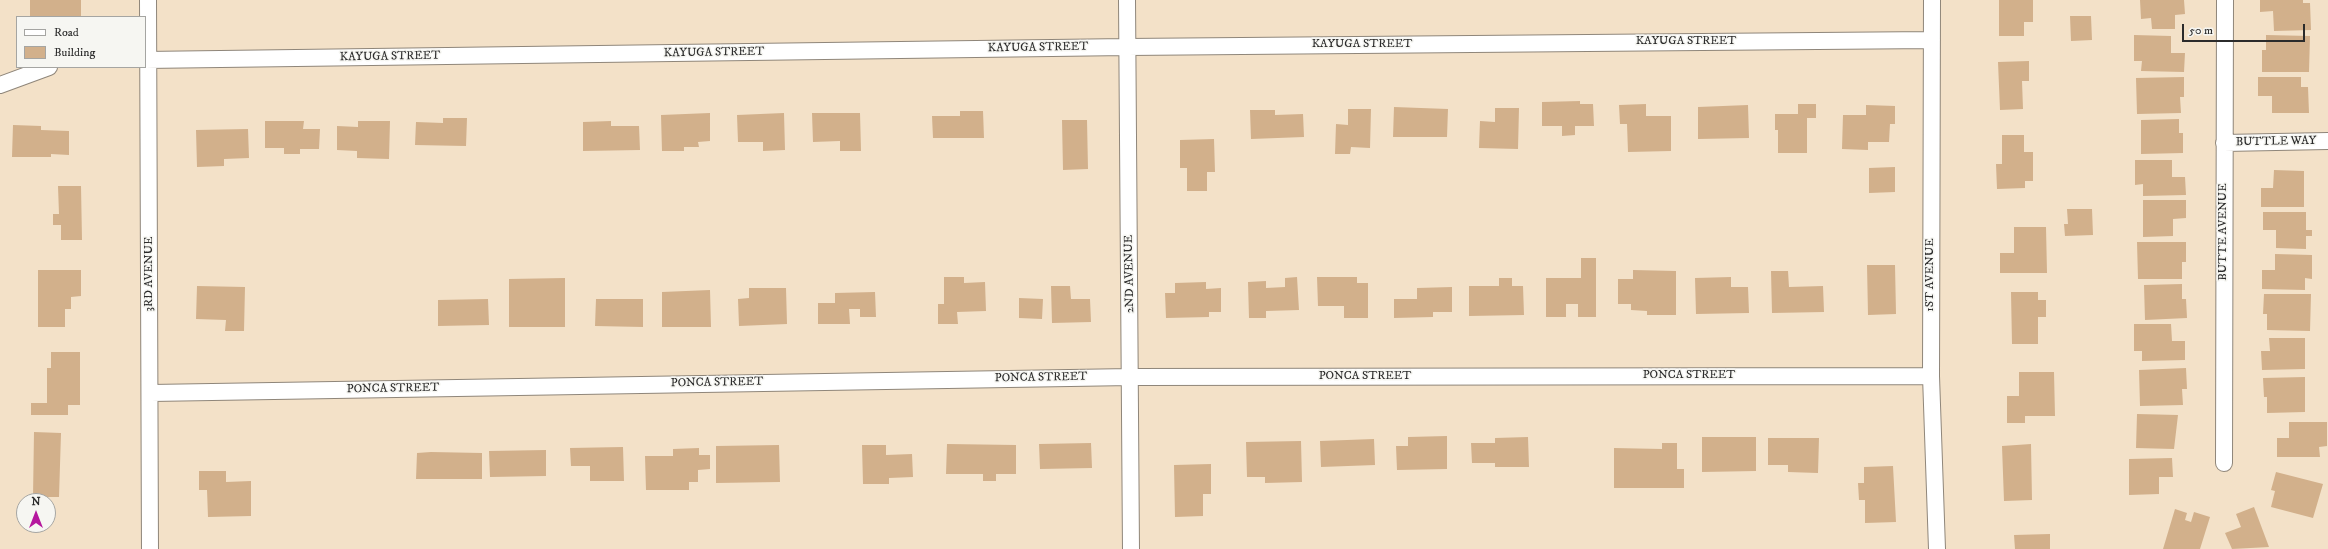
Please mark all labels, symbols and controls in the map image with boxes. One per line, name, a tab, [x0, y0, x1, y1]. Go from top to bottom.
legend	[16, 16, 146, 68]
scale bar	[2184, 16, 2307, 42]
text: 50 m	[2189, 23, 2213, 38]
text: Road	[54, 25, 79, 40]
street label: KAYUGA STREET	[1636, 35, 1736, 49]
street label: KAYUGA STREET	[1312, 38, 1412, 52]
street label: KAYUGA STREET	[988, 40, 1088, 56]
text: Building	[54, 45, 95, 60]
street label: KAYUGA STREET	[664, 45, 764, 61]
street label: KAYUGA STREET	[340, 49, 440, 65]
street label: BUTTLE WAY	[2236, 134, 2316, 150]
street label: BUTTE AVENUE	[2217, 183, 2231, 281]
street label: 2ND AVENUE	[1122, 235, 1138, 313]
street label: 3RD AVENUE	[143, 237, 157, 311]
street label: 1ST AVENUE	[1924, 238, 1938, 312]
street label: PONCA STREET	[1643, 369, 1735, 383]
street label: PONCA STREET	[995, 370, 1087, 386]
street label: PONCA STREET	[1319, 370, 1411, 384]
street label: PONCA STREET	[671, 375, 763, 391]
street label: PONCA STREET	[347, 381, 439, 397]
north arrow	[16, 493, 56, 533]
text: N	[31, 495, 41, 509]

